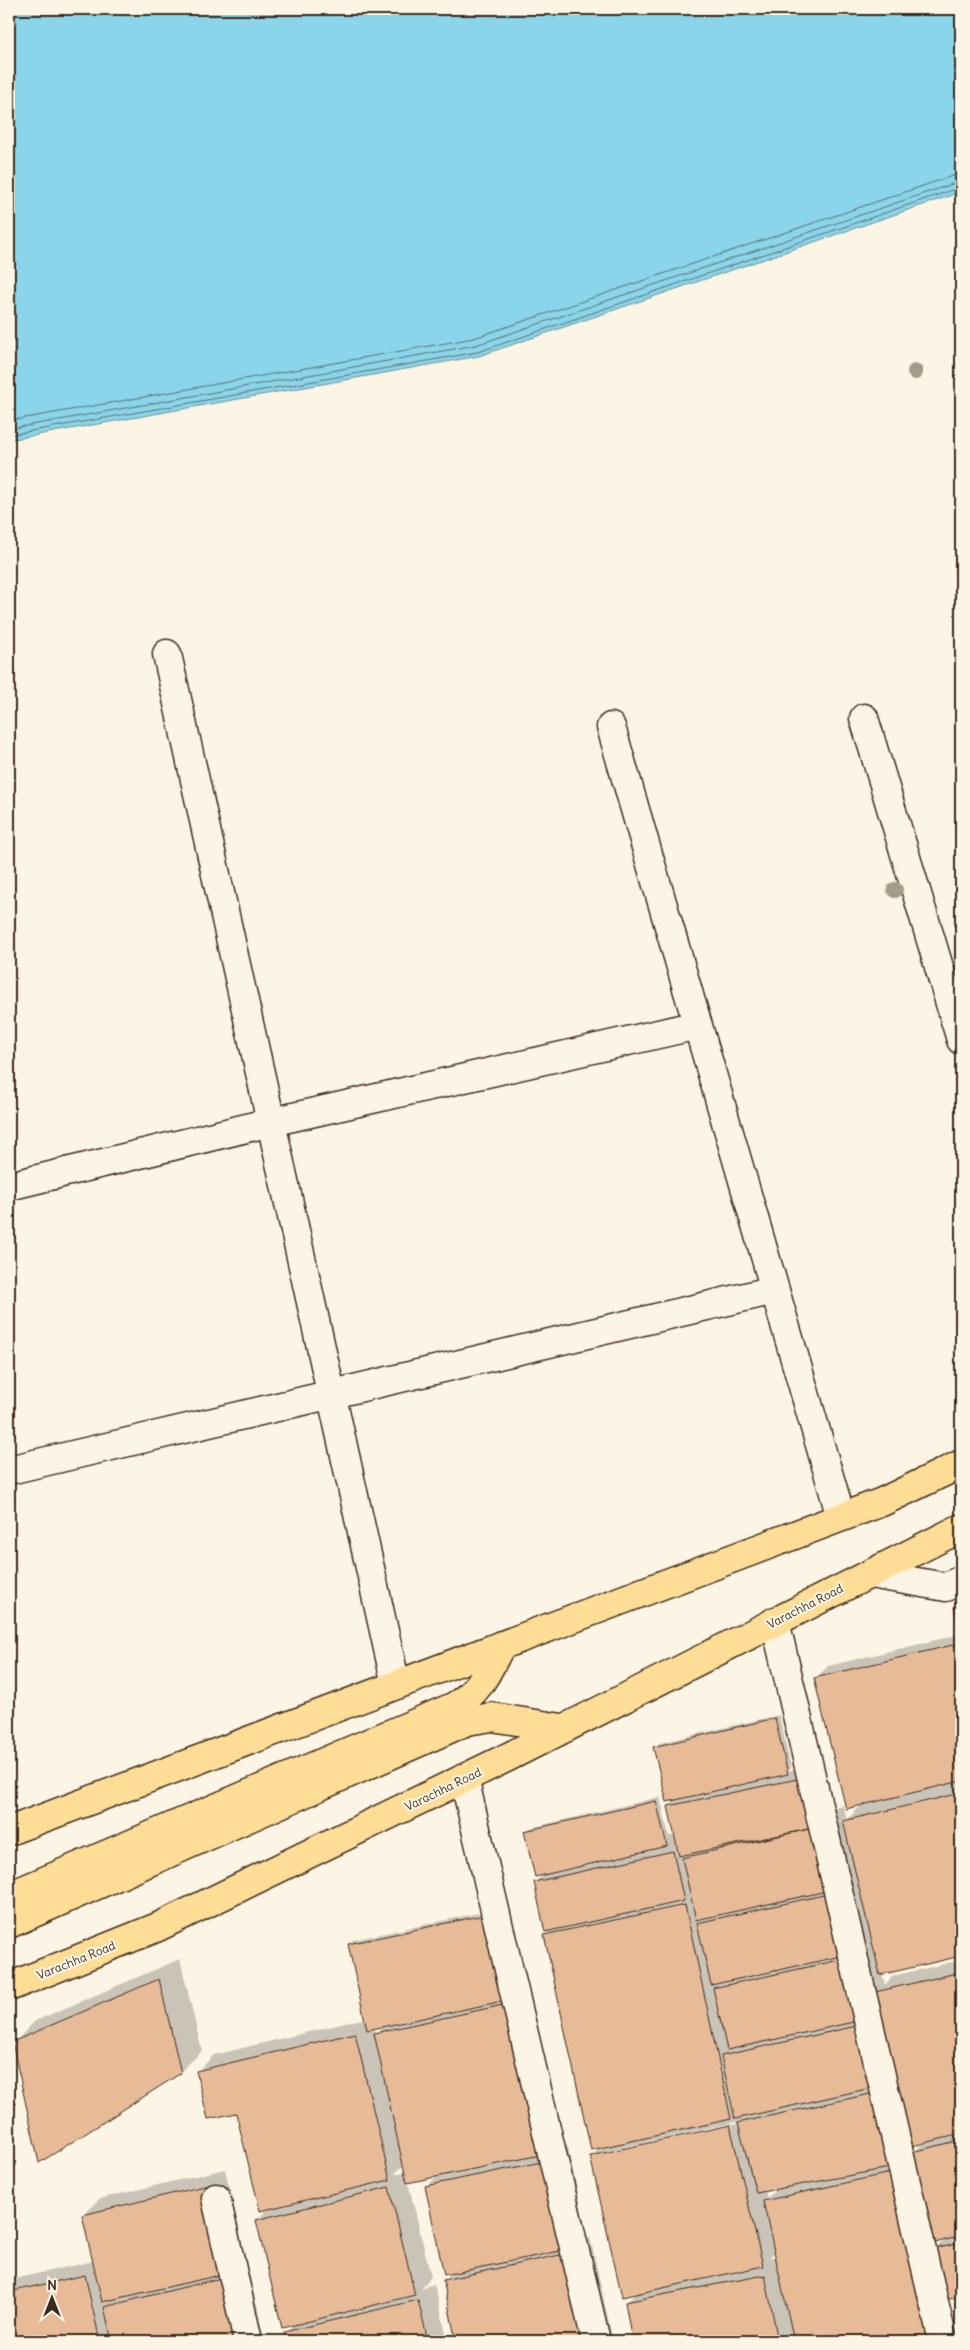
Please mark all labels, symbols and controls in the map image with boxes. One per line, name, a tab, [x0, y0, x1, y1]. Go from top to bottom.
street label: Varachha Road	[765, 1580, 845, 1632]
street label: Varachha Road	[402, 1764, 484, 1814]
street label: Varachha Road	[35, 1937, 117, 1983]
north arrow	[28, 2272, 78, 2322]
text: N	[47, 2276, 57, 2294]

